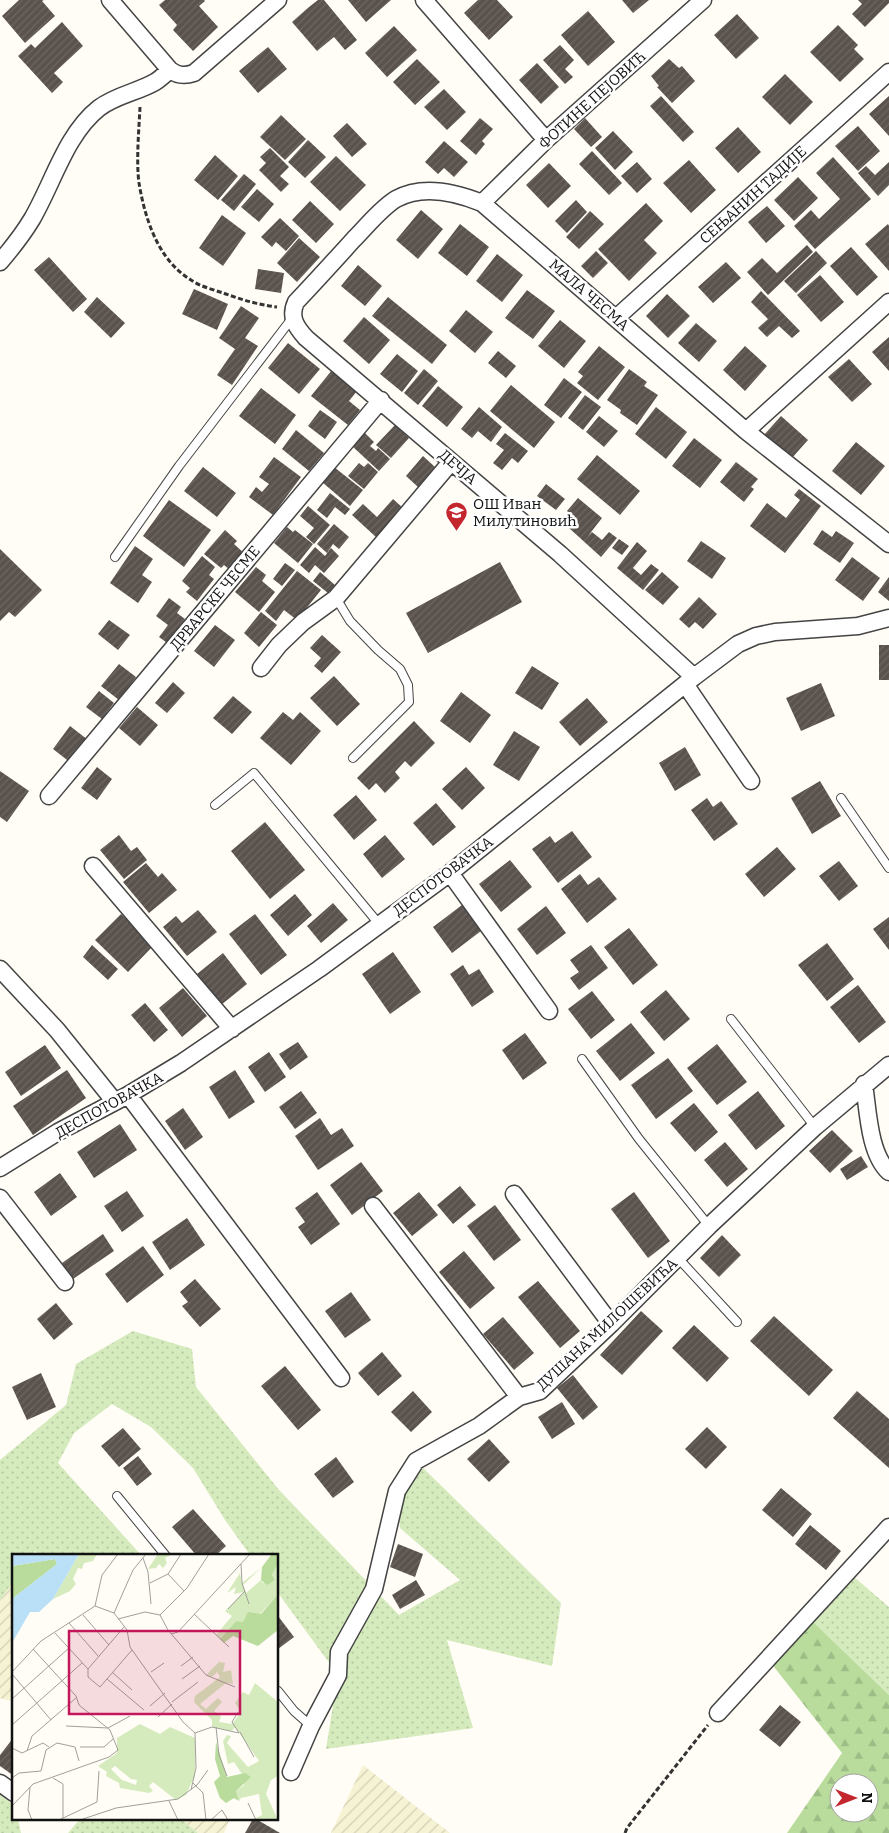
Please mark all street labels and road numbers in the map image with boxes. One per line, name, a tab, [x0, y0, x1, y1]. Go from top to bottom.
street label: ФОТИНЕ ПЕЈОВИЋ	[535, 47, 649, 153]
street label: СЕЊАНИН ТАДИЈЕ	[696, 142, 810, 248]
street label: МАЛА ЧЕСМА	[545, 255, 633, 335]
street label: ДЕЧЈА	[435, 446, 481, 489]
street label: ДРВАРСКЕ ЧЕСМЕ	[166, 542, 264, 654]
street label: ДЕСПОТОВАЧКА	[390, 832, 497, 919]
street label: ДЕСПОТОВАЧКА	[52, 1068, 166, 1142]
street label: ДУШАНА МИЛОШЕВИЋА	[533, 1254, 681, 1394]

